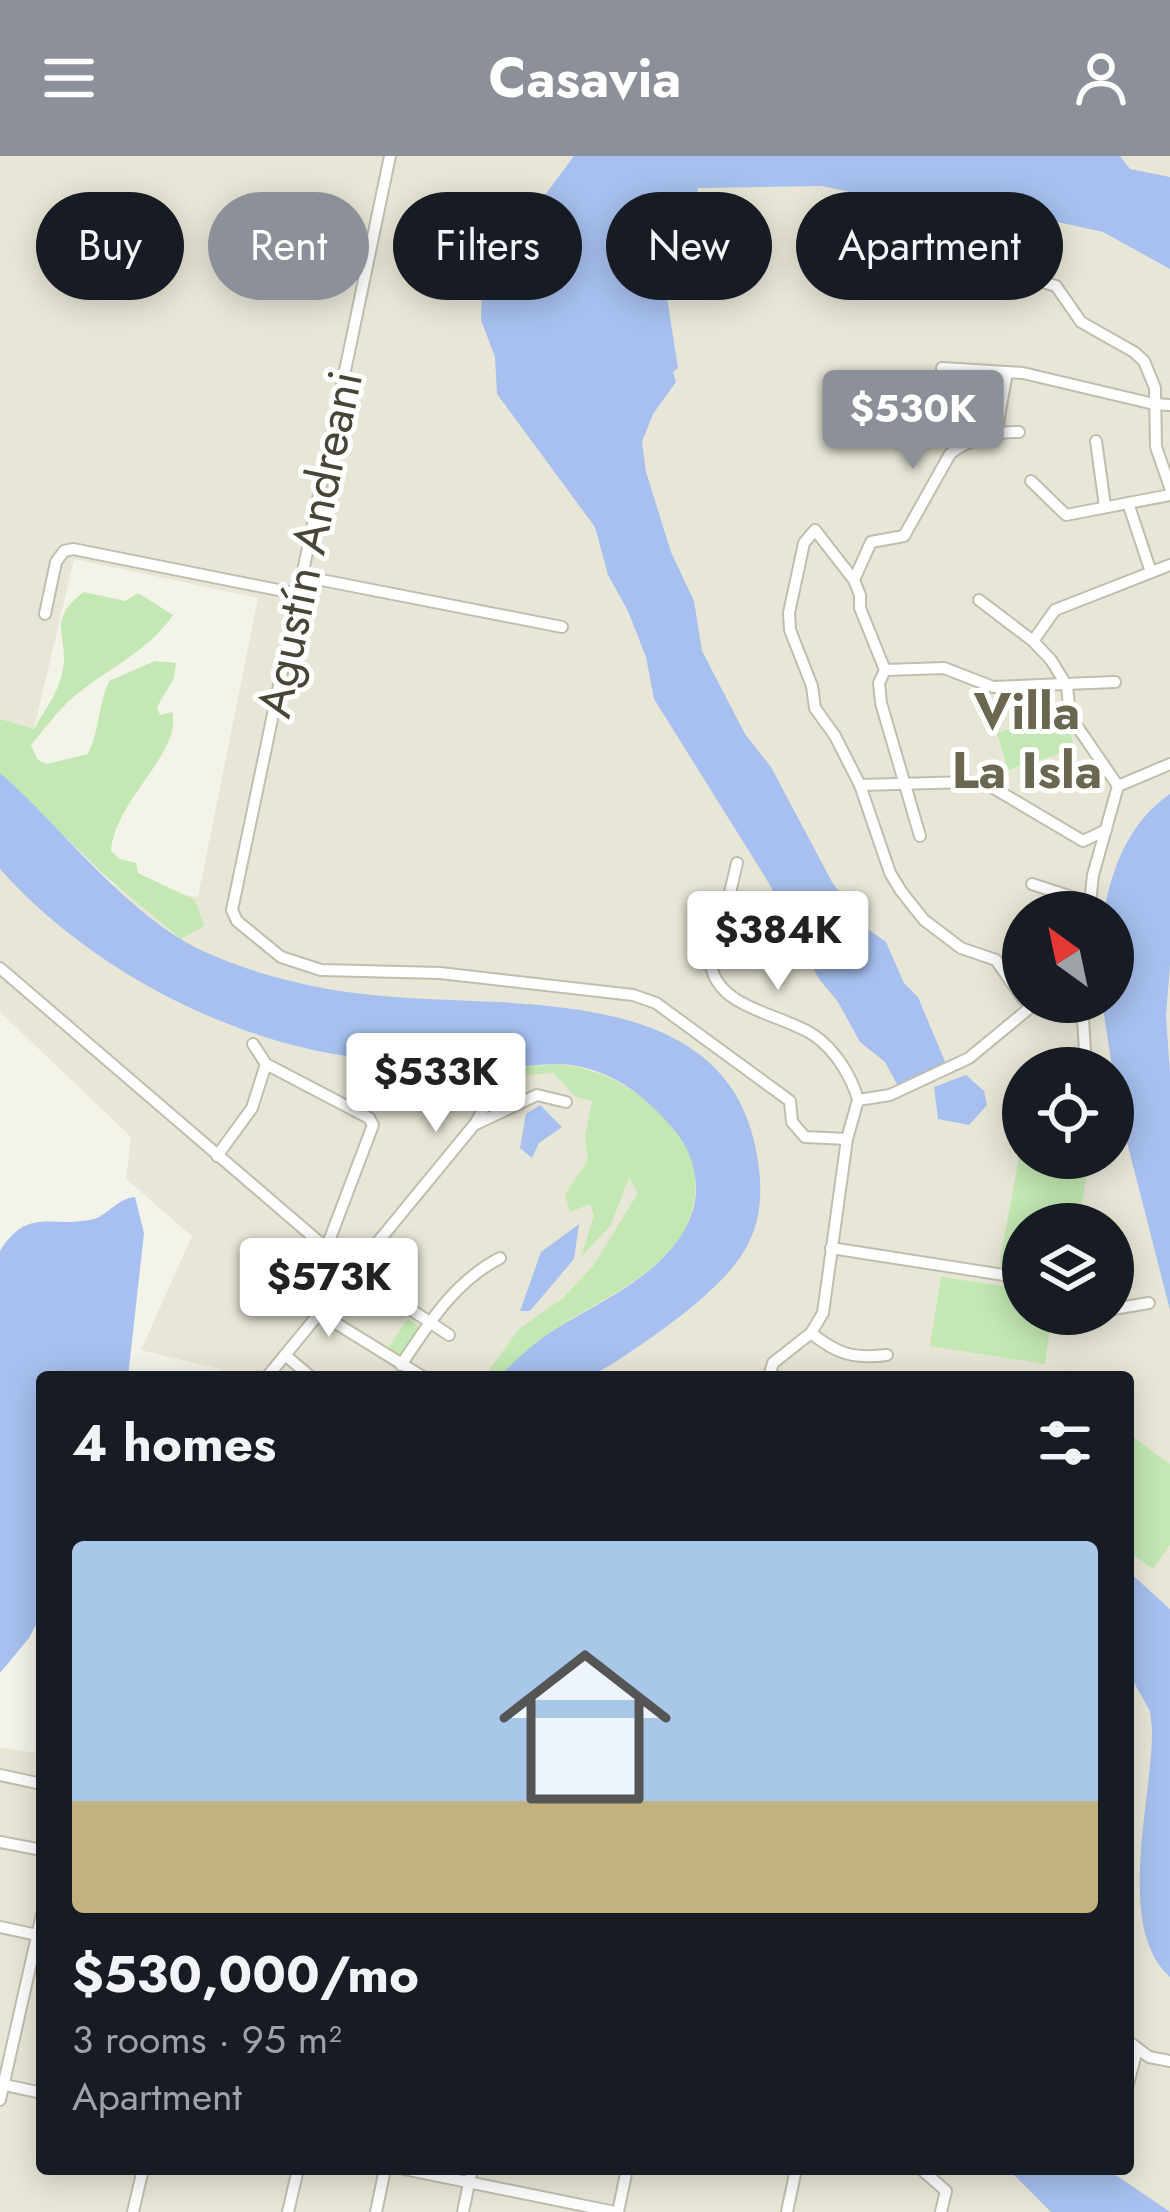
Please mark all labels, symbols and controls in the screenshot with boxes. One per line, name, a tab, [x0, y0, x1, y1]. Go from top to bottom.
text: Casavia	[489, 39, 681, 117]
icon: menu	[36, 45, 102, 111]
icon: person	[1068, 45, 1134, 111]
chip: Buy	[36, 192, 184, 300]
chip: Rent	[208, 192, 369, 300]
chip: Filters	[393, 192, 582, 300]
chip: New	[606, 192, 772, 300]
chip: Apartment	[796, 192, 1063, 300]
street label: Agustín Andreani	[239, 364, 380, 724]
pin: $530K	[829, 370, 997, 472]
text: $530K	[850, 380, 976, 437]
district label: Villa La Isla	[952, 674, 1102, 807]
pin: $384K	[694, 891, 862, 993]
north arrow	[1002, 891, 1134, 1023]
map controls	[1002, 891, 1134, 1335]
text: $384K	[714, 901, 842, 958]
pin: $533K	[352, 1033, 520, 1135]
text: $533K	[373, 1043, 499, 1100]
button: locate	[1002, 1047, 1134, 1179]
button: layers	[1002, 1203, 1134, 1335]
pin: $573K	[245, 1238, 413, 1340]
text: $573K	[267, 1248, 391, 1305]
text: 4 homes	[72, 1406, 276, 1480]
icon: filters	[1032, 1410, 1098, 1476]
icon: home	[477, 1619, 693, 1835]
text: $530,000/mo	[72, 1937, 419, 2011]
text: 3 rooms · 95 m²	[72, 2011, 342, 2068]
text: Apartment	[72, 2068, 242, 2125]

